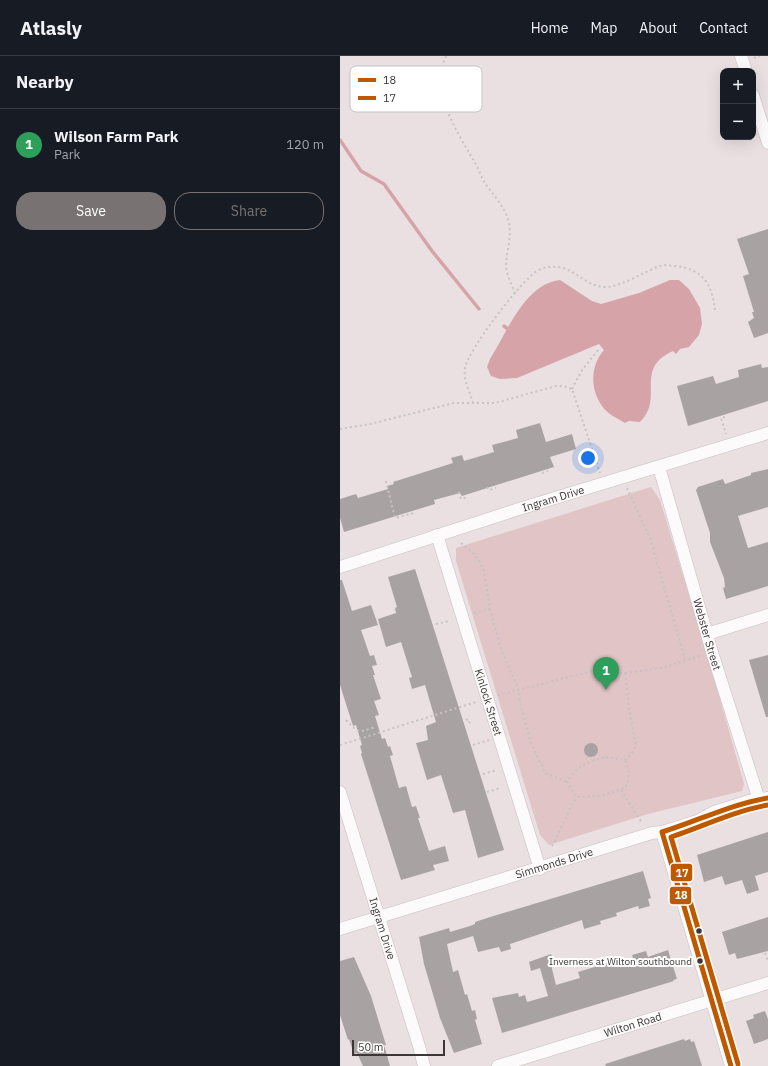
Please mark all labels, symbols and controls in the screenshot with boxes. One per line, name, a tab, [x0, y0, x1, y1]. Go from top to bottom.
text: Atlasly	[20, 16, 82, 40]
text: Home	[531, 19, 568, 37]
text: Map	[590, 19, 617, 37]
text: About	[639, 19, 677, 37]
text: Contact	[699, 19, 748, 37]
legend	[350, 66, 482, 112]
map controls	[720, 68, 756, 140]
button: +	[720, 68, 756, 104]
text: Nearby	[16, 71, 74, 93]
text: 18	[383, 73, 396, 87]
text: 17	[383, 91, 396, 105]
button: −	[720, 104, 756, 140]
text: Wilson Farm Park	[54, 127, 179, 146]
text: 1	[25, 136, 33, 153]
text: 120 m	[286, 136, 324, 153]
text: Park	[54, 146, 80, 163]
button: Save	[16, 192, 166, 230]
button: Share	[174, 192, 324, 230]
your location	[578, 448, 598, 468]
street label: Ingram Drive	[521, 482, 586, 515]
street label: Webster Street	[690, 597, 724, 672]
pin: 1	[593, 657, 619, 690]
street label: Kinlock Street	[472, 667, 506, 738]
street label: Simmonds Drive	[513, 845, 595, 882]
line badge: 17	[670, 863, 693, 882]
text: 17	[675, 866, 689, 880]
line badge: 18	[669, 886, 692, 905]
text: 18	[674, 888, 688, 902]
street label: Ingram Drive	[366, 896, 399, 961]
unlabelled marker	[694, 926, 704, 936]
place label: Inverness at Wilton southbound	[549, 955, 692, 968]
marker: Inverness at Wilton southbound	[695, 956, 705, 966]
street label: Wilton Road	[602, 1009, 663, 1040]
scale bar	[352, 1038, 445, 1057]
text: 50 m	[358, 1040, 383, 1054]

